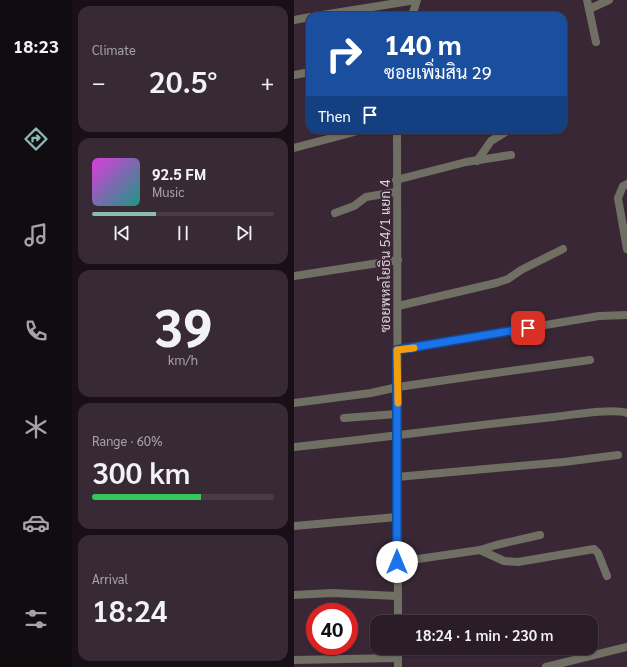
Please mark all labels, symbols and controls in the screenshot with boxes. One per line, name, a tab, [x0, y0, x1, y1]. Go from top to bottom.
text: 140 m	[384, 25, 462, 61]
icon: right	[318, 28, 370, 80]
text: 18:23	[13, 34, 59, 57]
text: Climate	[92, 41, 136, 58]
text: ซอยเพิ่มสิน 29	[384, 60, 492, 83]
text: 20.5°	[149, 61, 217, 100]
text: −	[92, 67, 105, 95]
text: +	[261, 67, 274, 95]
icon: arrive	[359, 104, 381, 126]
text: Then	[318, 106, 351, 125]
icon: directions	[22, 125, 50, 153]
text: 92.5 FM	[152, 164, 206, 183]
street label: ซอยพหลโยธิน 54/1 แยก 4	[375, 179, 393, 332]
text: Music	[152, 183, 184, 200]
icon: music	[22, 221, 50, 249]
icon: previous	[111, 222, 133, 244]
icon: pause	[172, 222, 194, 244]
icon: next	[233, 222, 255, 244]
text: 39	[154, 291, 212, 359]
pin	[511, 311, 545, 345]
icon: phone	[22, 317, 50, 345]
icon: arrive	[517, 317, 539, 339]
text: km/h	[168, 351, 198, 368]
icon: climate	[22, 413, 50, 441]
text: Range · 60%	[92, 432, 163, 449]
text: 300 km	[92, 452, 190, 491]
icon: car	[22, 509, 50, 537]
position arrow	[376, 541, 418, 583]
text: Arrival	[92, 570, 128, 587]
text: 18:24	[92, 590, 168, 629]
speed limit sign: 40	[306, 603, 358, 655]
icon: filters	[22, 605, 50, 633]
text: 18:24 · 1 min · 230 m	[415, 625, 553, 644]

